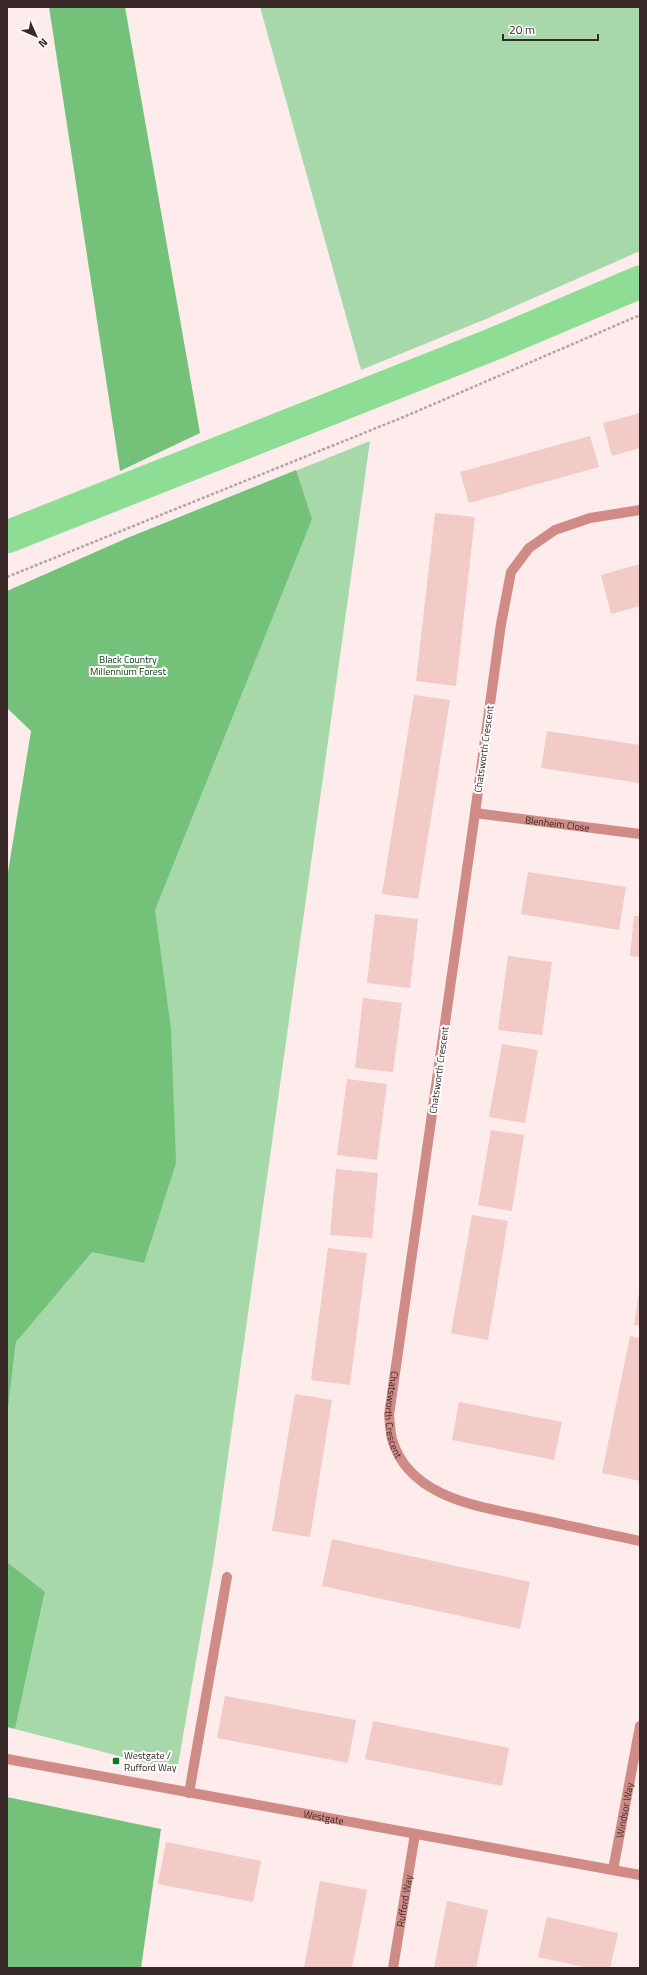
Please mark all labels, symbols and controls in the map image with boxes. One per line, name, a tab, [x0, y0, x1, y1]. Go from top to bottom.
north arrow	[16, 16, 56, 56]
scale bar	[503, 16, 598, 42]
text: 20 m	[509, 20, 535, 39]
text: N	[35, 35, 51, 51]
park label: Black Country Millennium Forest	[90, 652, 166, 679]
street label: Chatsworth Crescent	[470, 704, 498, 794]
street label: Blenheim Close	[524, 812, 590, 835]
street label: Chatsworth Crescent	[425, 1025, 453, 1115]
street label: Chatsworth Crescent	[382, 1370, 406, 1461]
place label: Westgate / Rufford Way	[124, 1748, 177, 1775]
marker: Westgate / Rufford Way	[111, 1756, 121, 1766]
street label: Windsor Way	[612, 1781, 637, 1839]
street label: Westgate	[302, 1806, 345, 1828]
street label: Rufford Way	[392, 1874, 416, 1928]

